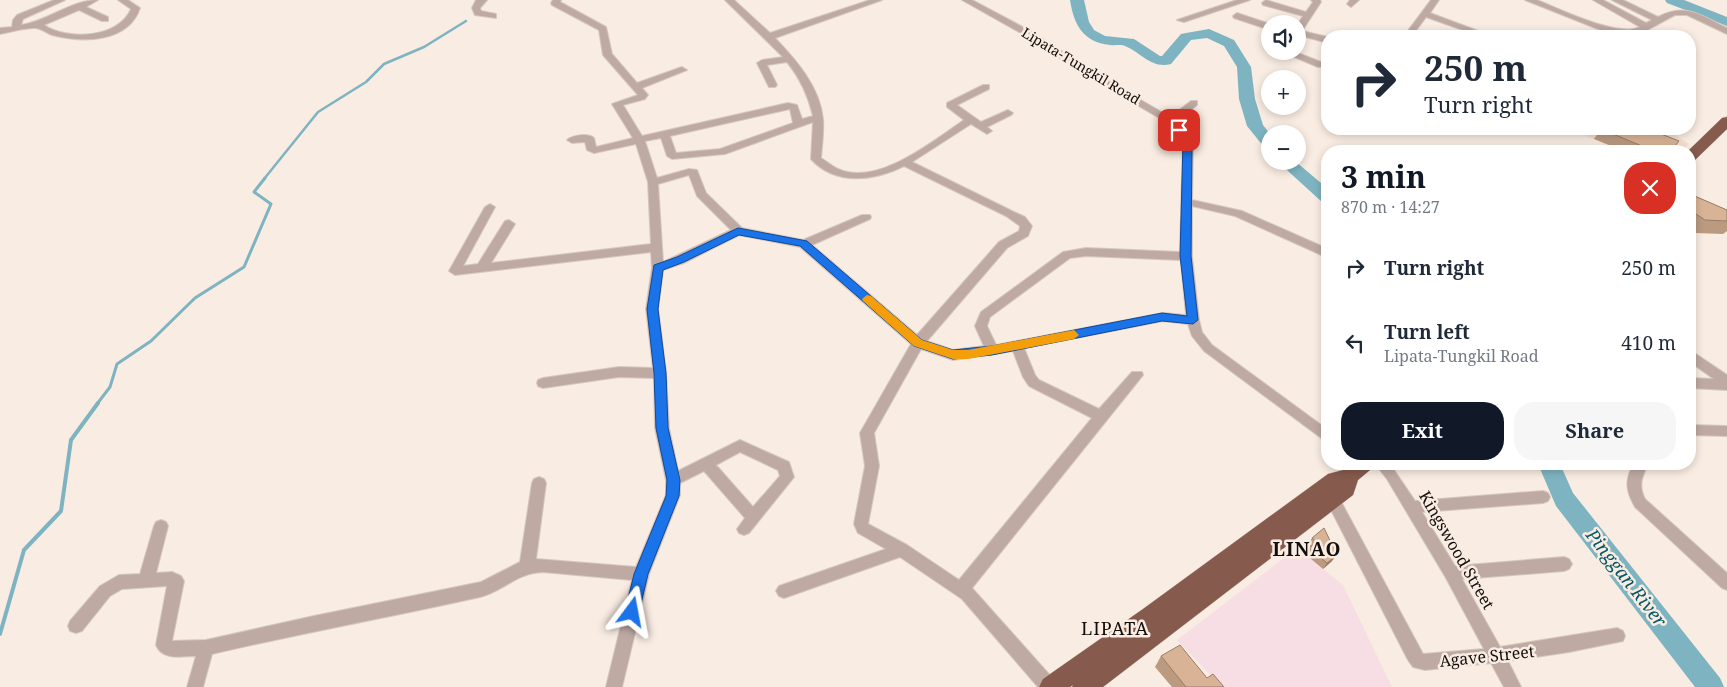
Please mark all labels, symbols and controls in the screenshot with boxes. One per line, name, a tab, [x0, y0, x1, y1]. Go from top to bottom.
map controls	[1261, 15, 1306, 170]
button: sound	[1261, 15, 1306, 60]
street label: Lipata-Tungkil Road	[1018, 23, 1144, 109]
text: 250 m	[1424, 44, 1527, 91]
icon: right	[1341, 50, 1406, 115]
button: +	[1261, 70, 1306, 115]
text: Turn right	[1424, 89, 1533, 119]
pin	[1158, 109, 1200, 151]
icon: arrive	[1165, 116, 1193, 144]
button: −	[1261, 125, 1306, 170]
text: 3 min	[1341, 156, 1426, 197]
button: close	[1624, 162, 1676, 214]
text: 870 m · 14:27	[1341, 196, 1440, 218]
icon: right	[1341, 254, 1369, 282]
text: Turn right	[1384, 255, 1484, 281]
text: 250 m	[1621, 255, 1676, 281]
text: Turn left	[1384, 319, 1470, 345]
icon: left	[1341, 329, 1369, 357]
text: 410 m	[1621, 330, 1676, 356]
text: Lipata-Tungkil Road	[1384, 345, 1539, 367]
button: Exit	[1341, 402, 1504, 460]
button: Share	[1514, 402, 1676, 460]
street label: Kingswood Street	[1414, 487, 1500, 614]
water label: Pinggan River	[1580, 523, 1673, 632]
district label: LINAO	[1273, 536, 1341, 562]
position arrow	[605, 585, 657, 637]
district label: LIPATA	[1081, 616, 1149, 640]
street label: Agave Street	[1439, 640, 1536, 672]

